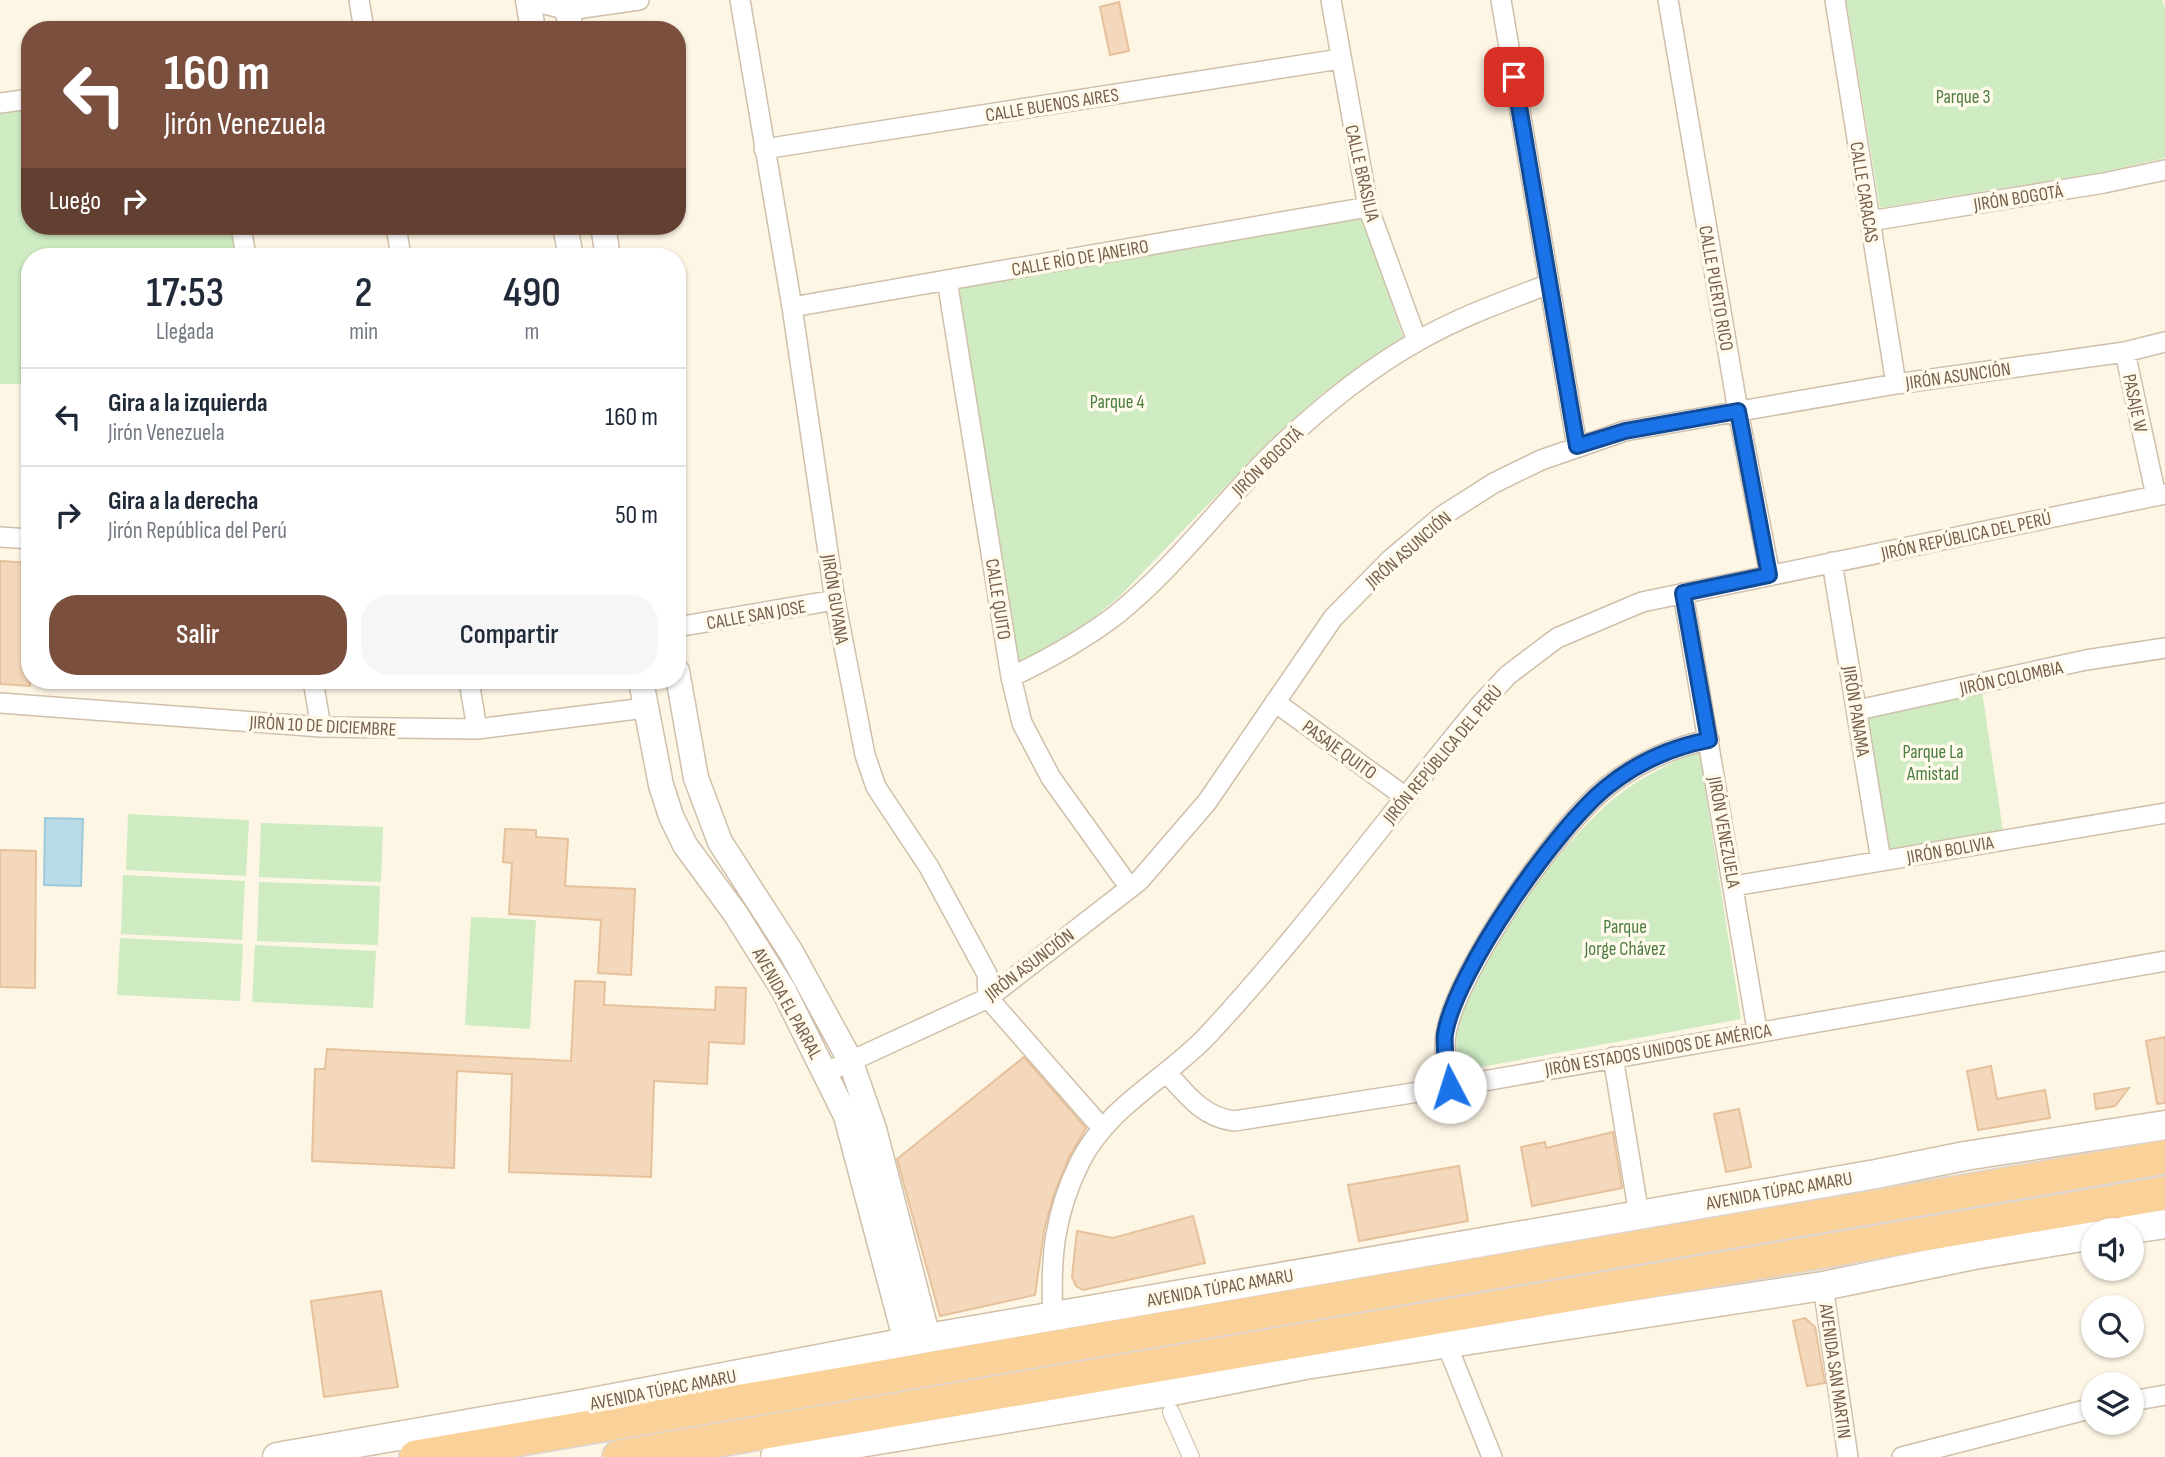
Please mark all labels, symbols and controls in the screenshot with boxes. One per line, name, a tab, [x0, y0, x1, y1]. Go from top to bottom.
text: 160 m	[164, 45, 270, 104]
pin	[1484, 47, 1544, 107]
icon: left	[49, 49, 140, 140]
icon: arrive	[1495, 58, 1533, 96]
street label: CALLE BUENOS AIRES	[984, 84, 1121, 127]
park label: Parque 3	[1936, 86, 1990, 109]
text: Jirón Venezuela	[164, 105, 326, 144]
street label: CALLE BRASILIA	[1339, 123, 1384, 225]
street label: CALLE CARACAS	[1844, 140, 1883, 244]
street label: JIRÓN BOGOTÁ	[1971, 180, 2065, 217]
icon: right	[115, 182, 153, 220]
text: Luego	[49, 186, 101, 217]
street label: CALLE PUERTO RICO	[1693, 224, 1738, 353]
street label: CALLE RÍO DE JANEIRO	[1010, 235, 1151, 282]
text: 17:53	[146, 268, 224, 319]
text: 2	[355, 268, 373, 319]
text: 490	[503, 268, 561, 319]
text: Llegada	[156, 318, 214, 346]
text: min	[349, 318, 378, 346]
text: m	[525, 318, 539, 346]
street label: JIRÓN ASUNCIÓN	[1903, 358, 2012, 395]
street label: PASAJE W	[2117, 372, 2152, 435]
text: Gira a la izquierda	[108, 388, 268, 419]
park label: Parque 4	[1090, 391, 1144, 414]
icon: left	[49, 398, 87, 436]
text: 160 m	[605, 402, 658, 433]
text: Jirón Venezuela	[108, 419, 225, 447]
street label: JIRÓN BOGOTÁ	[1227, 422, 1309, 502]
text: Gira a la derecha	[108, 486, 258, 517]
icon: right	[49, 496, 87, 534]
text: 50 m	[615, 500, 658, 531]
street label: JIRÓN ASUNCIÓN	[1361, 507, 1457, 594]
street label: JIRÓN REPÚBLICA DEL PERÚ	[1878, 507, 2053, 566]
text: Jirón República del Perú	[108, 517, 287, 545]
street label: JIRÓN GUYANA	[816, 552, 853, 647]
street label: CALLE QUITO	[980, 557, 1015, 641]
button: Salir	[49, 595, 347, 675]
button: Compartir	[361, 595, 658, 675]
street label: CALLE SAN JOSE	[705, 595, 808, 636]
street label: JIRÓN COLOMBIA	[1957, 656, 2066, 701]
street label: JIRÓN PANAMA	[1837, 663, 1874, 759]
street label: JIRÓN REPÚBLICA DEL PERÚ	[1378, 681, 1508, 830]
street label: JIRÓN 10 DE DICIEMBRE	[248, 711, 397, 742]
street label: PASAJE QUITO	[1297, 716, 1381, 785]
park label: Parque La Amistad	[1902, 741, 1964, 786]
street label: JIRÓN VENEZUELA	[1702, 774, 1745, 891]
street label: JIRÓN BOLIVIA	[1904, 831, 1996, 870]
park label: Parque Jorge Chávez	[1583, 916, 1666, 961]
street label: JIRÓN ASUNCIÓN	[980, 924, 1079, 1007]
street label: AVENIDA EL PARRAL	[746, 943, 827, 1063]
street label: JIRÓN ESTADOS UNIDOS DE AMÉRICA	[1542, 1019, 1774, 1082]
position arrow	[1413, 1050, 1487, 1124]
street label: AVENIDA TÚPAC AMARU	[1703, 1167, 1854, 1216]
map controls	[2081, 1218, 2144, 1435]
button: sound	[2081, 1218, 2144, 1281]
street label: AVENIDA TÚPAC AMARU	[1144, 1264, 1295, 1313]
button: search	[2081, 1295, 2144, 1358]
street label: AVENIDA SAN MARTIN	[1814, 1301, 1855, 1440]
street label: AVENIDA TÚPAC AMARU	[587, 1365, 738, 1416]
button: layers	[2081, 1372, 2144, 1435]

